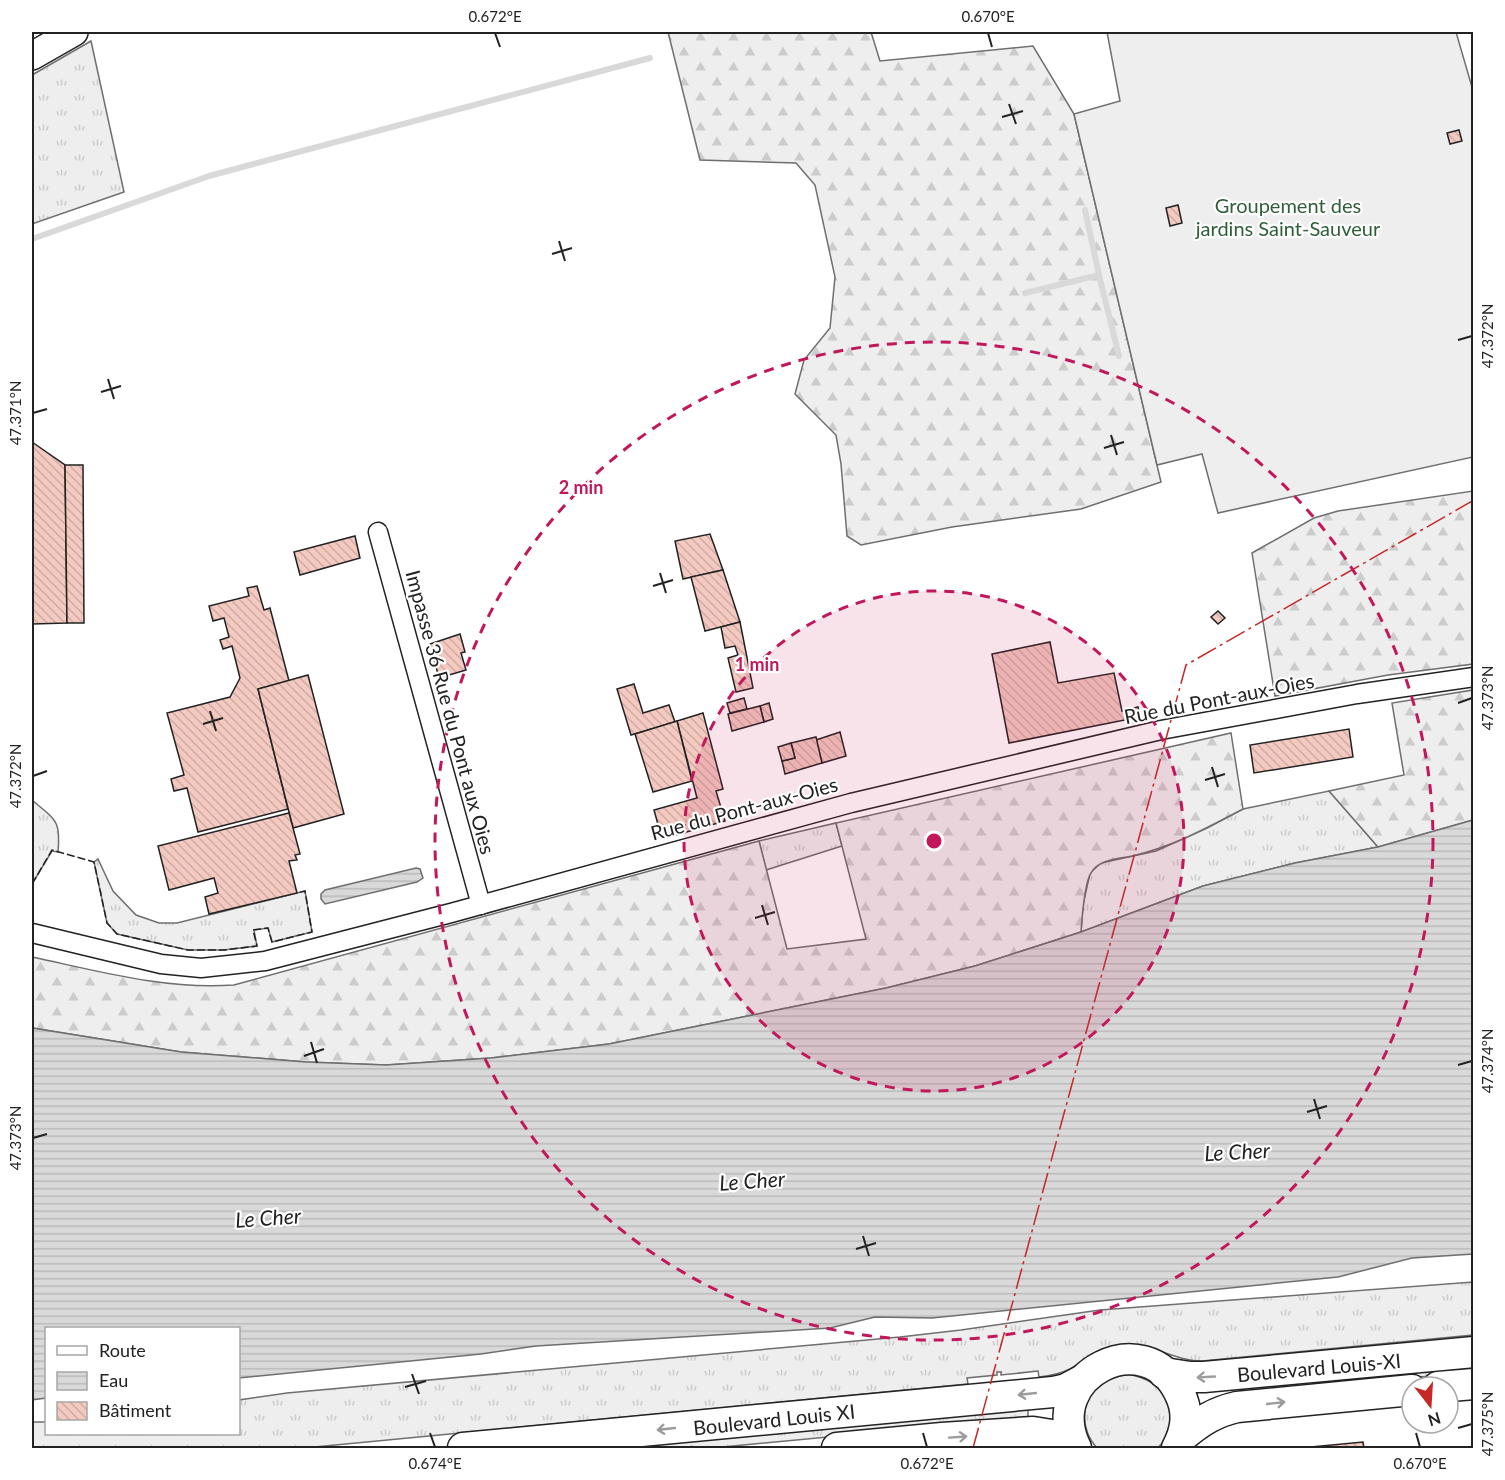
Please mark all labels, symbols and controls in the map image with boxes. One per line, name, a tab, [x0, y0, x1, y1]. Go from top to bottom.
text: 0.672°E	[468, 7, 522, 25]
text: 0.670°E	[961, 7, 1015, 25]
park label: Groupement des jardins Saint-Sauveur	[1195, 193, 1381, 240]
text: 47.372°N	[1478, 304, 1496, 368]
text: 47.371°N	[6, 381, 24, 445]
text: 2 min	[559, 476, 603, 498]
street label: Impasse 36 Rue du Pont aux Oies	[401, 567, 501, 857]
text: 1 min	[735, 653, 779, 675]
text: 47.373°N	[1478, 666, 1496, 730]
street label: Rue du Pont-aux-Oies	[1122, 668, 1316, 728]
text: 47.372°N	[6, 744, 24, 808]
street label: Rue du Pont-aux-Oies	[648, 771, 840, 845]
centre of rings	[924, 831, 944, 851]
text: 47.374°N	[1478, 1029, 1496, 1093]
text: 47.373°N	[6, 1106, 24, 1170]
water label: Le Cher	[1204, 1137, 1271, 1165]
water label: Le Cher	[718, 1165, 786, 1195]
water label: Le Cher	[234, 1202, 302, 1232]
legend	[45, 1327, 240, 1435]
text: Route	[99, 1339, 146, 1361]
street label: Boulevard Louis-XI	[1236, 1348, 1402, 1386]
text: Eau	[99, 1369, 128, 1391]
one-way arrow	[1197, 1371, 1217, 1382]
north arrow	[1400, 1375, 1460, 1435]
one-way arrow	[1018, 1389, 1038, 1400]
text: 47.375°N	[1478, 1392, 1496, 1456]
one-way arrow	[1266, 1397, 1286, 1408]
text: Bâtiment	[99, 1399, 172, 1421]
street label: Boulevard Louis XI	[692, 1399, 856, 1439]
text: N	[1426, 1409, 1443, 1431]
one-way arrow	[657, 1424, 676, 1435]
one-way arrow	[947, 1431, 967, 1442]
text: 0.674°E	[408, 1454, 462, 1472]
text: 0.672°E	[900, 1454, 954, 1472]
text: 0.670°E	[1393, 1454, 1447, 1472]

